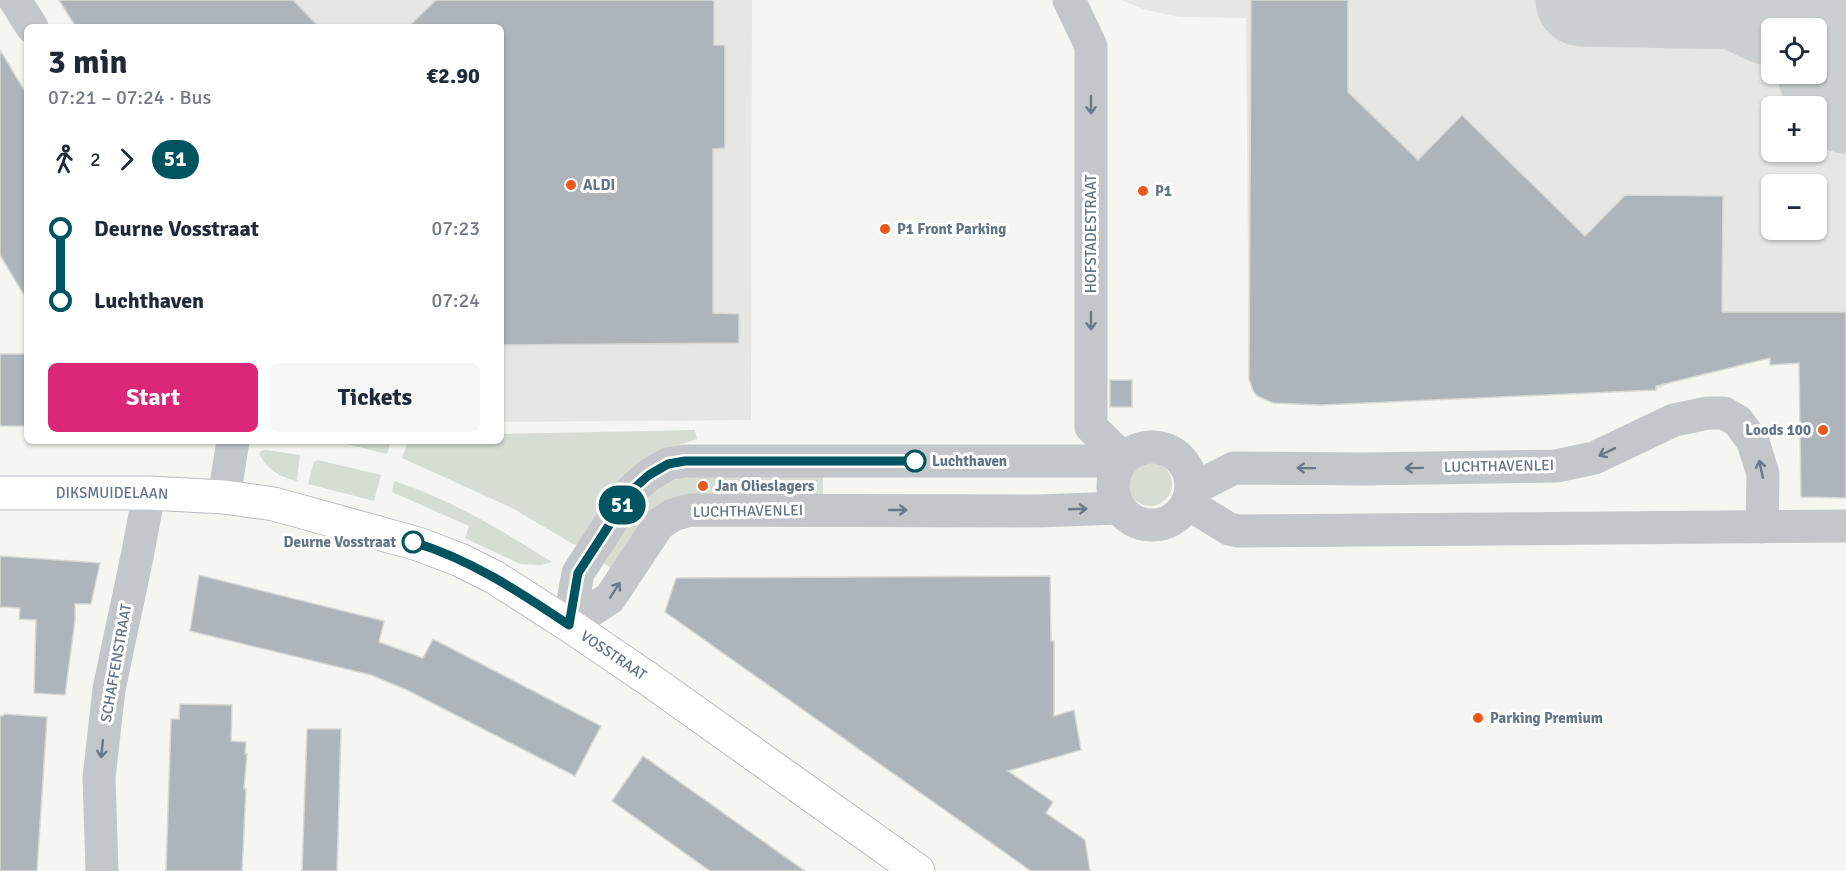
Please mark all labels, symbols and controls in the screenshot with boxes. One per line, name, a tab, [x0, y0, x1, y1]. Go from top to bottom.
map controls	[1761, 18, 1827, 240]
button: locate	[1761, 18, 1827, 84]
text: 3 min	[48, 42, 128, 83]
text: €2.90	[426, 62, 480, 89]
text: 07:21 – 07:24 · Bus	[48, 85, 211, 110]
one-way arrow	[1085, 94, 1097, 114]
button: +	[1761, 96, 1827, 162]
icon: walk	[48, 143, 81, 176]
icon: forward	[110, 143, 143, 176]
text: 51	[164, 146, 187, 172]
text: 2	[90, 147, 101, 172]
street label: HOFSTADESTRAAT	[1082, 174, 1100, 293]
button: −	[1761, 174, 1827, 240]
place label: ALDI	[583, 176, 615, 194]
marker: ALDI	[564, 178, 578, 192]
place label: P1	[1155, 182, 1172, 200]
marker: P1	[1136, 184, 1150, 198]
text: Deurne Vosstraat	[94, 215, 259, 242]
text: 07:23	[431, 216, 480, 241]
place label: P1 Front Parking	[897, 220, 1006, 238]
marker: P1 Front Parking	[878, 222, 892, 236]
text: Luchthaven	[94, 287, 204, 314]
text: 07:24	[431, 288, 480, 313]
one-way arrow	[1085, 310, 1097, 330]
button: Start	[48, 363, 258, 432]
button: Tickets	[270, 363, 480, 432]
place label: Loods 100	[1745, 421, 1811, 439]
marker: Loods 100	[1816, 423, 1830, 437]
one-way arrow	[1598, 446, 1616, 458]
marker: Luchthaven	[904, 450, 926, 472]
place label: Luchthaven	[932, 452, 1007, 470]
street label: LUCHTHAVENLEI	[1444, 456, 1554, 476]
one-way arrow	[1755, 459, 1766, 479]
one-way arrow	[1297, 462, 1317, 474]
one-way arrow	[1405, 462, 1425, 474]
place label: Jan Olieslagers	[715, 477, 815, 495]
marker: Jan Olieslagers	[696, 479, 710, 493]
street label: DIKSMUIDELAAN	[56, 484, 169, 503]
line badge: 51	[595, 486, 649, 524]
text: 51	[611, 492, 633, 518]
street label: LUCHTHAVENLEI	[693, 501, 803, 521]
one-way arrow	[887, 504, 907, 516]
one-way arrow	[1068, 504, 1088, 515]
marker: Deurne Vosstraat	[402, 531, 424, 553]
place label: Deurne Vosstraat	[284, 533, 396, 551]
one-way arrow	[609, 581, 622, 598]
street label: SCHAFFENSTRAAT	[97, 602, 135, 724]
street label: VOSSTRAAT	[577, 627, 651, 684]
place label: Parking Premium	[1490, 709, 1603, 727]
marker: Parking Premium	[1471, 711, 1485, 725]
one-way arrow	[96, 738, 107, 758]

